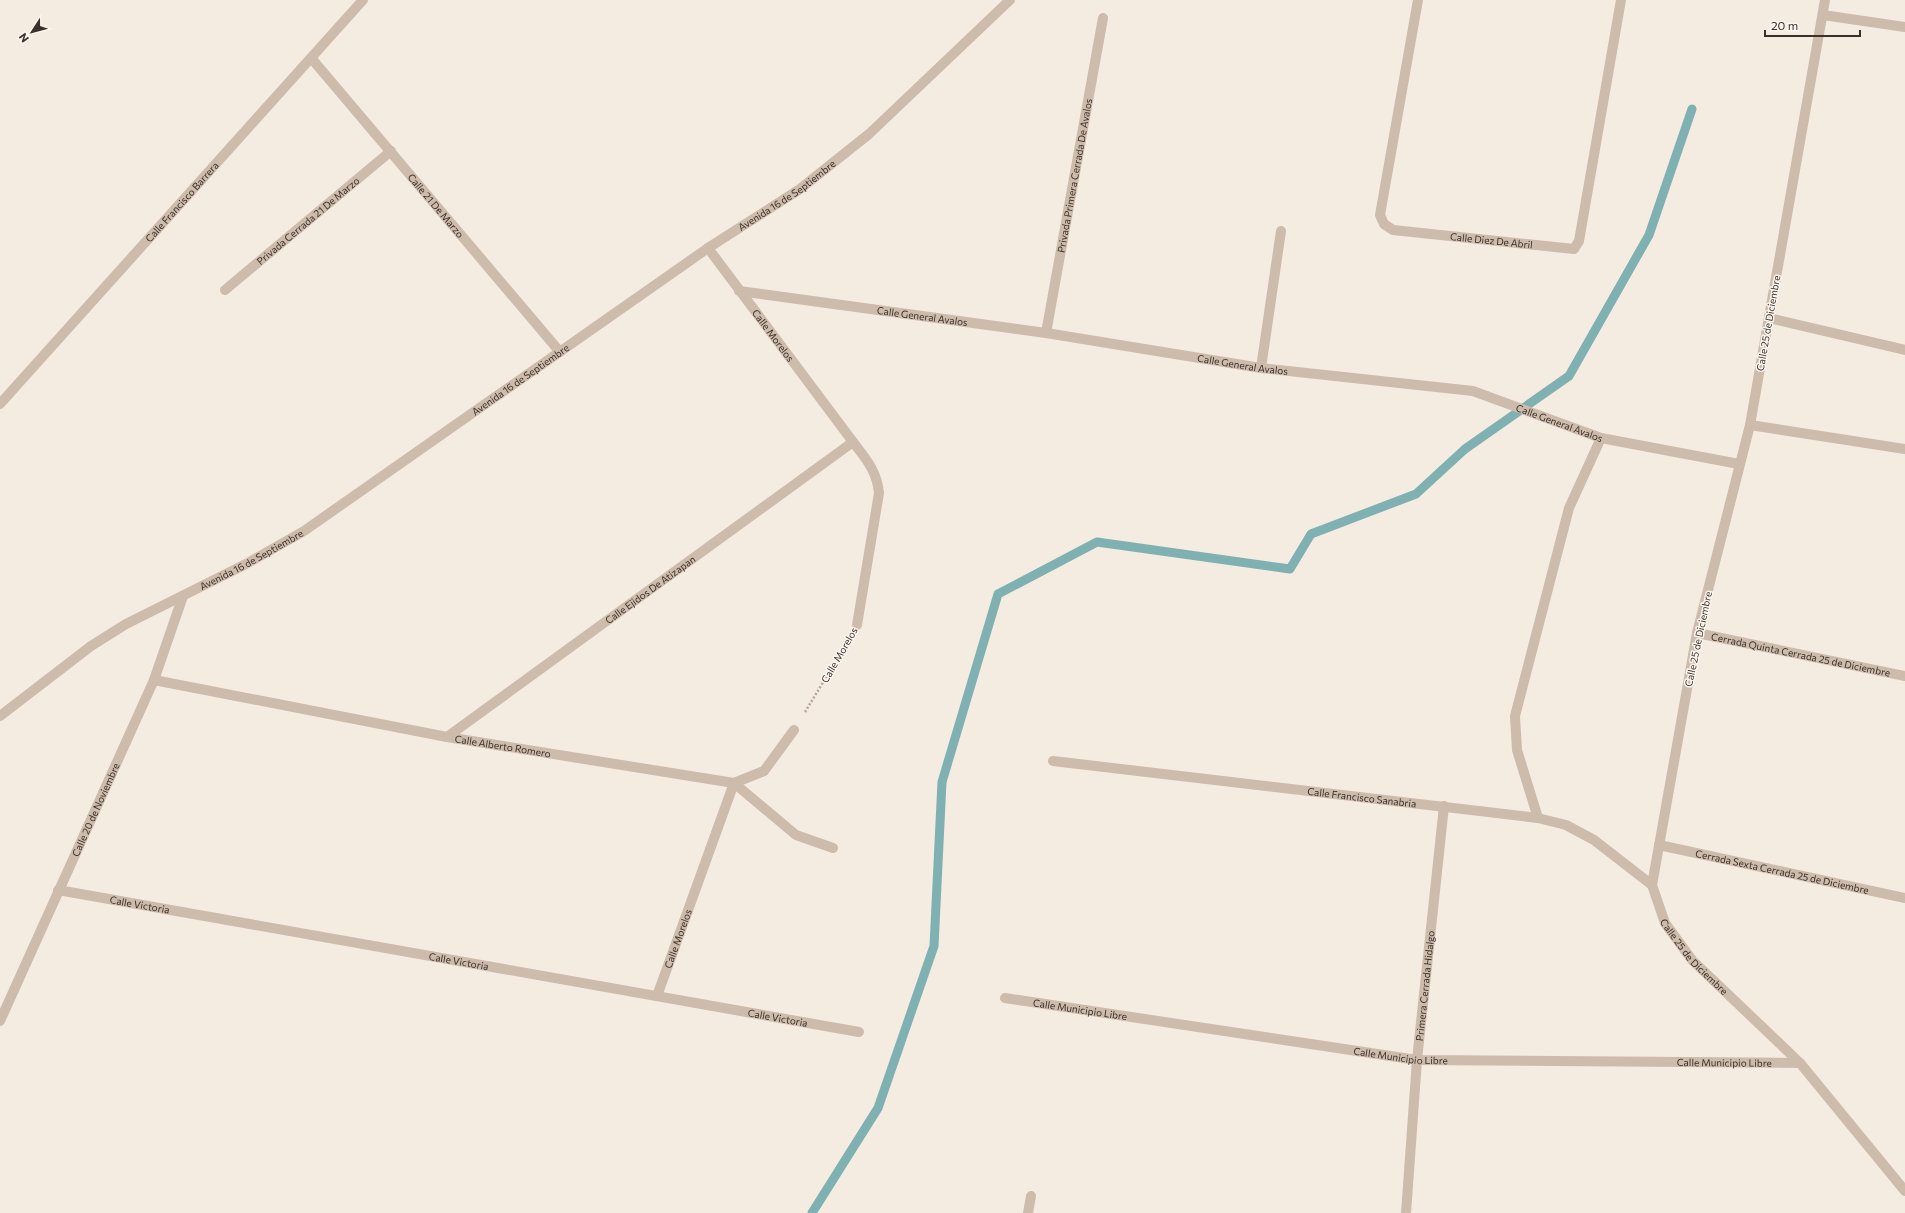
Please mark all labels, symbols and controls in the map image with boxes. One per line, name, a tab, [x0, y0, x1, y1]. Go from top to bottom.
north arrow	[12, 12, 52, 52]
scale bar	[1765, 12, 1860, 38]
text: 20 m	[1771, 18, 1798, 32]
text: N	[16, 31, 31, 45]
street label: Privada Primera Cerrada De Avalos	[1055, 97, 1094, 254]
street label: Avenida 16 de Septiembre	[736, 157, 838, 233]
street label: Calle Francisco Barrera	[143, 159, 221, 244]
street label: Calle 21 De Marzo	[405, 171, 467, 240]
street label: Privada Cerrada 21 De Marzo	[254, 174, 362, 267]
street label: Calle Diez De Abril	[1450, 230, 1533, 251]
street label: Calle 25 de Diciembre	[1754, 274, 1782, 372]
street label: Calle General Avalos	[876, 304, 969, 328]
street label: Calle Morelos	[750, 307, 797, 364]
street label: Avenida 16 de Septiembre	[469, 341, 571, 418]
street label: Calle General Avalos	[1196, 352, 1289, 377]
street label: Calle General Avalos	[1514, 401, 1605, 444]
street label: Avenida 16 de Septiembre	[197, 527, 305, 592]
street label: Calle Ejidos De Atizapan	[603, 553, 697, 626]
street label: Calle 25 de Diciembre	[1682, 590, 1714, 688]
street label: Calle Morelos	[818, 625, 860, 685]
street label: Cerrada Quinta Cerrada 25 de Diciembre	[1710, 630, 1891, 679]
street label: Calle Alberto Romero	[454, 732, 552, 760]
street label: Calle 20 de Noviembre	[69, 761, 122, 858]
street label: Calle Francisco Sanabria	[1307, 785, 1417, 810]
street label: Cerrada Sexta Cerrada 25 de Diciembre	[1694, 847, 1870, 896]
street label: Calle Victoria	[109, 893, 171, 916]
street label: Calle Morelos	[662, 907, 694, 970]
street label: Calle 25 de Diciembre	[1658, 917, 1730, 997]
street label: Primera Cerrada Hidalgo	[1413, 930, 1437, 1042]
street label: Calle Victoria	[428, 950, 490, 972]
street label: Calle Municipio Libre	[1032, 996, 1128, 1022]
street label: Calle Victoria	[747, 1006, 809, 1029]
street label: Calle Municipio Libre	[1353, 1045, 1448, 1066]
street label: Calle Municipio Libre	[1677, 1056, 1772, 1069]

